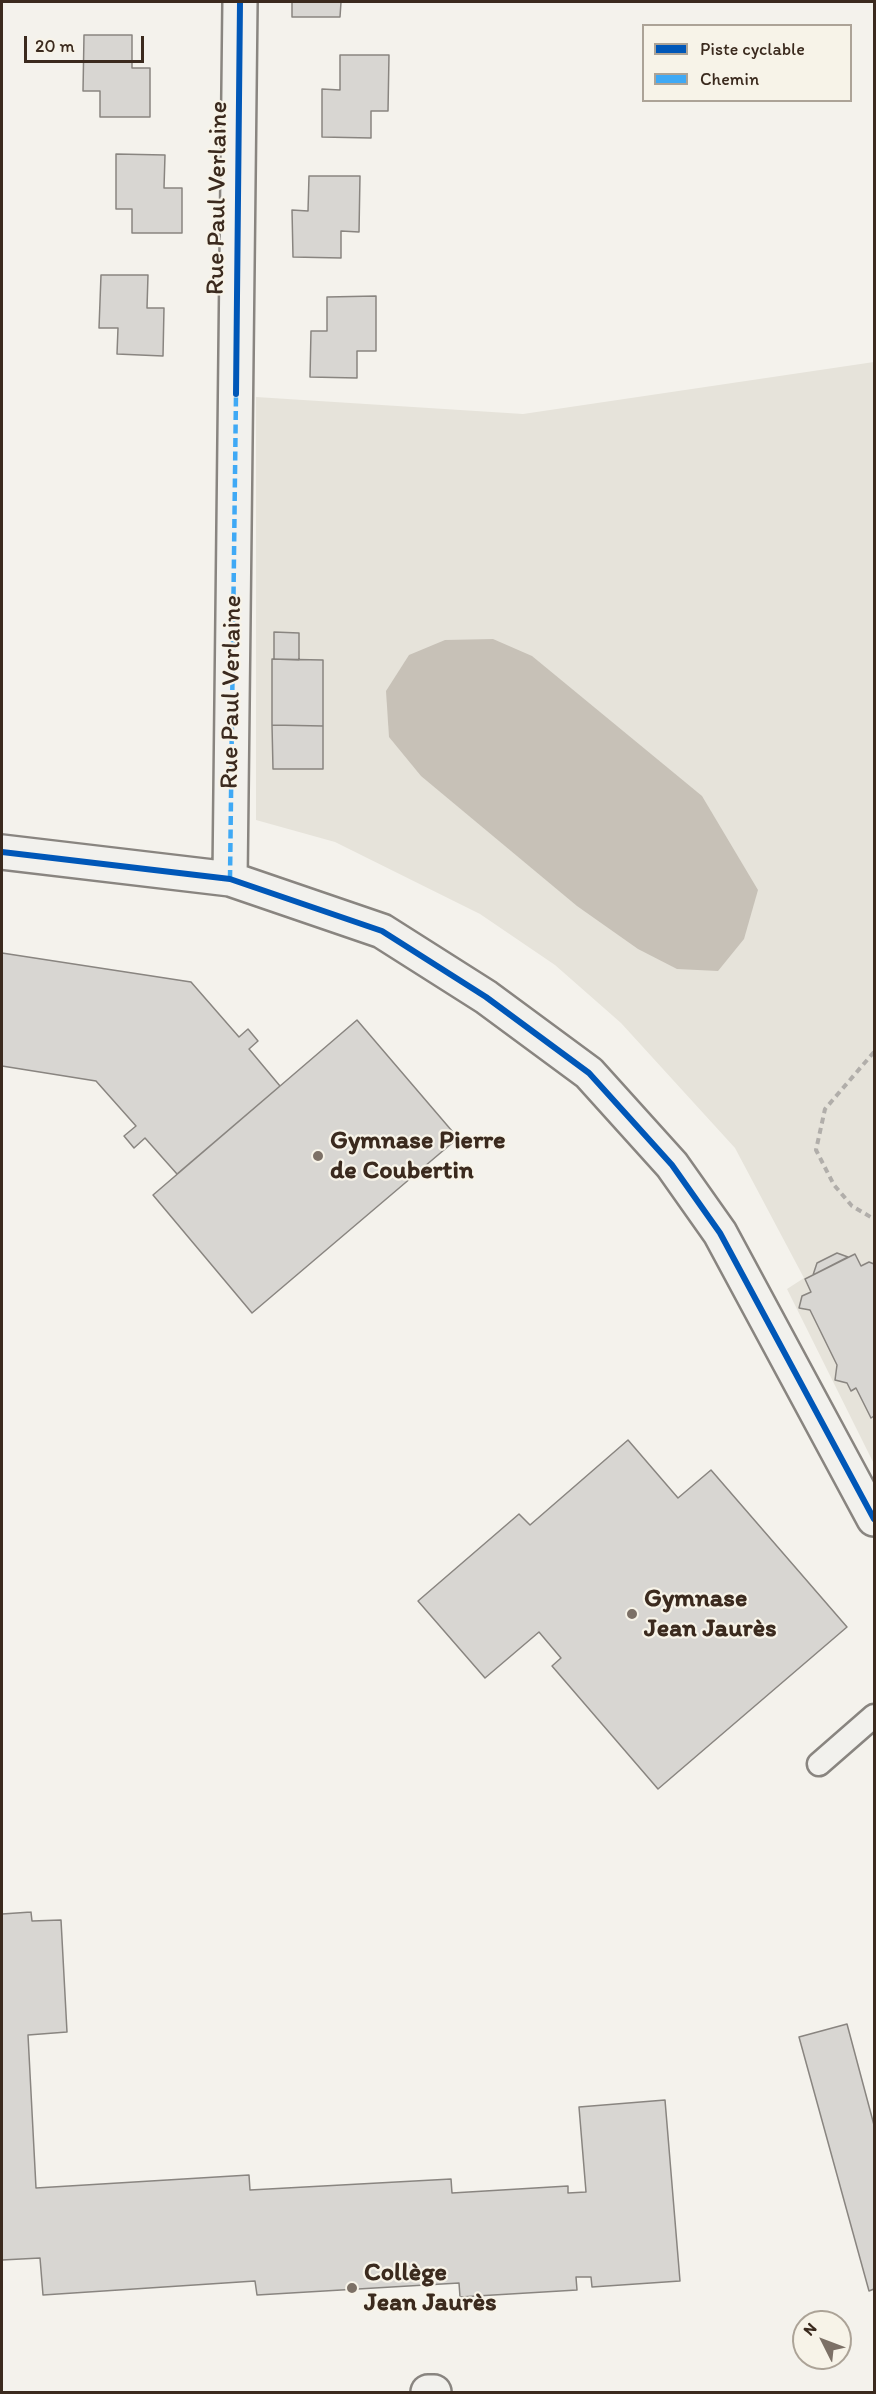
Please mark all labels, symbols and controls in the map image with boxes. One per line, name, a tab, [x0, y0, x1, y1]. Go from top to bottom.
scale bar	[27, 24, 147, 62]
legend	[642, 24, 852, 102]
text: 20 m	[35, 35, 75, 57]
text: Piste cyclable	[700, 38, 805, 60]
text: Chemin	[700, 68, 759, 90]
street label: Rue Paul Verlaine	[201, 101, 235, 295]
street label: Rue Paul Verlaine	[215, 595, 249, 789]
place label: Gymnase Pierre de Coubertin	[330, 1125, 506, 1186]
marker: Gymnase Pierre de Coubertin	[311, 1149, 325, 1163]
place label: Gymnase Jean Jaurès	[644, 1583, 777, 1644]
marker: Gymnase Jean Jaurès	[625, 1607, 639, 1621]
place label: Collège Jean Jaurès	[364, 2257, 497, 2318]
marker: Collège Jean Jaurès	[345, 2281, 359, 2295]
north arrow	[792, 2310, 852, 2370]
text: N	[799, 2319, 820, 2339]

